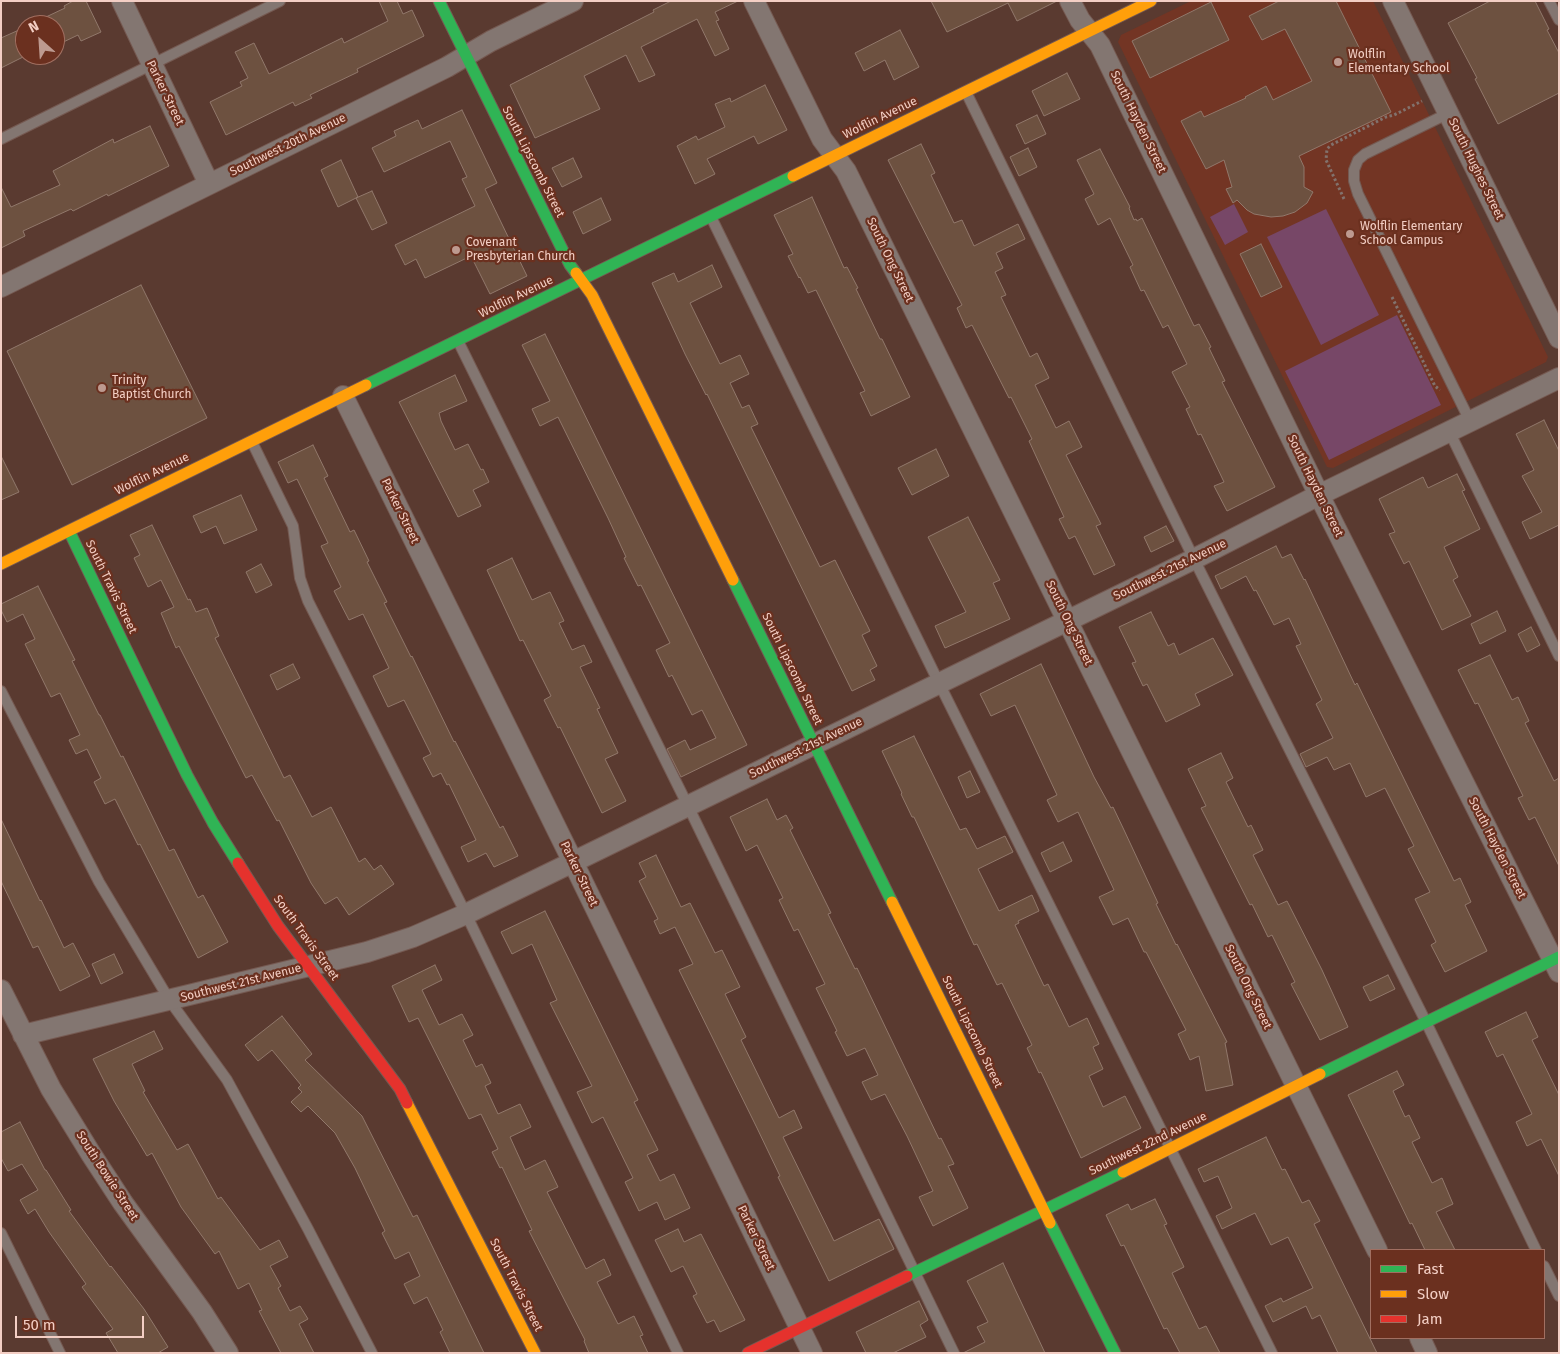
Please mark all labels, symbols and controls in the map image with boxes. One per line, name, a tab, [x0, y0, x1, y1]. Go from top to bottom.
north arrow	[15, 15, 65, 65]
text: N	[26, 17, 42, 37]
place label: Wolflin Elementary School	[1348, 48, 1450, 76]
marker: Wolflin Elementary School	[1332, 56, 1344, 68]
street label: Parker Street	[143, 58, 187, 128]
street label: South Hayden Street	[1107, 69, 1169, 175]
street label: Wolflin Avenue	[841, 94, 919, 142]
street label: South Lipscomb Street	[499, 104, 567, 220]
street label: Southwest 20th Avenue	[228, 111, 348, 179]
street label: South Hughes Street	[1445, 116, 1507, 222]
street label: South Ong Street	[863, 215, 917, 305]
place label: Wolflin Elementary School Campus	[1360, 220, 1463, 248]
marker: Wolflin Elementary School Campus	[1344, 228, 1356, 240]
place label: Covenant Presbyterian Church	[466, 236, 575, 264]
marker: Covenant Presbyterian Church	[450, 244, 462, 256]
street label: Wolflin Avenue	[477, 273, 555, 321]
place label: Trinity Baptist Church	[112, 374, 191, 402]
marker: Trinity Baptist Church	[96, 382, 108, 394]
street label: South Hayden Street	[1284, 433, 1346, 539]
street label: Wolflin Avenue	[113, 450, 191, 498]
street label: Parker Street	[378, 476, 422, 546]
street label: Southwest 21st Avenue	[1111, 536, 1229, 604]
street label: South Travis Street	[82, 538, 140, 636]
street label: South Ong Street	[1042, 578, 1096, 668]
street label: South Lipscomb Street	[759, 611, 825, 727]
street label: Southwest 21st Avenue	[747, 714, 865, 782]
street label: South Hayden Street	[1465, 795, 1529, 901]
street label: Parker Street	[557, 839, 601, 909]
street label: South Travis Street	[270, 892, 342, 984]
street label: South Ong Street	[1221, 942, 1275, 1032]
street label: Southwest 21st Avenue	[179, 961, 303, 1005]
street label: South Lipscomb Street	[939, 974, 1005, 1090]
street label: Southwest 22nd Avenue	[1087, 1109, 1209, 1179]
street label: South Bowie Street	[73, 1129, 141, 1223]
street label: Parker Street	[734, 1203, 778, 1273]
street label: South Travis Street	[486, 1236, 546, 1334]
legend	[1370, 1249, 1545, 1339]
text: Fast	[1417, 1260, 1444, 1278]
text: Slow	[1417, 1285, 1449, 1303]
scale bar	[18, 1306, 146, 1338]
text: Jam	[1417, 1310, 1443, 1328]
text: 50 m	[23, 1316, 56, 1334]

